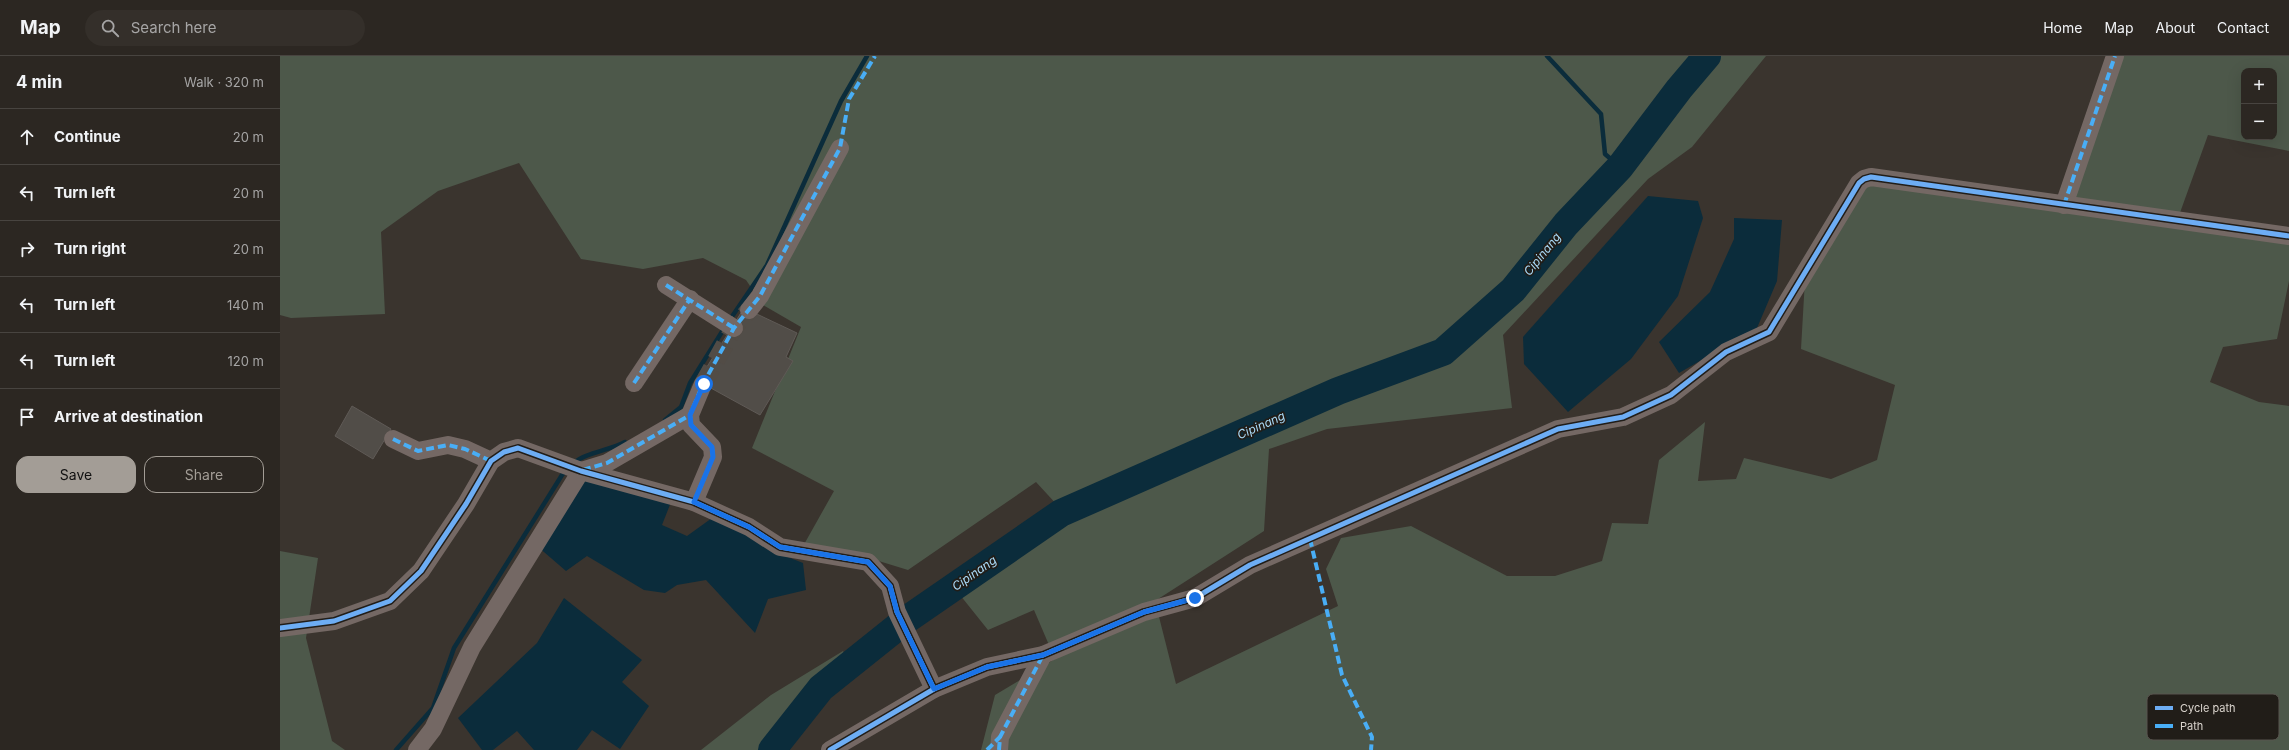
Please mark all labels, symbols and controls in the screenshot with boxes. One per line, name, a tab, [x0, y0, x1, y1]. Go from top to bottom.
search box	[85, 10, 365, 46]
text: Map	[20, 16, 61, 39]
icon: search	[99, 17, 121, 39]
text: Search here	[131, 18, 216, 37]
text: Home	[2043, 19, 2082, 36]
text: Map	[2104, 19, 2134, 36]
text: About	[2156, 19, 2195, 36]
text: Contact	[2217, 19, 2269, 36]
map controls	[2241, 68, 2277, 140]
button: +	[2241, 68, 2277, 104]
text: 4 min	[16, 72, 62, 92]
text: Walk · 320 m	[184, 74, 264, 90]
button: −	[2241, 104, 2277, 140]
icon: ahead	[16, 126, 38, 148]
text: Continue	[54, 127, 121, 146]
text: 20 m	[233, 129, 264, 145]
icon: left	[16, 182, 38, 204]
text: Turn left	[54, 183, 115, 202]
text: 20 m	[233, 185, 264, 201]
water label: Cipinang	[1520, 230, 1564, 278]
icon: right	[16, 238, 38, 260]
text: Turn right	[54, 239, 126, 258]
text: 20 m	[233, 241, 264, 257]
icon: left	[16, 294, 38, 316]
text: Turn left	[54, 295, 115, 314]
text: 140 m	[227, 297, 264, 313]
icon: left	[16, 350, 38, 372]
text: Turn left	[54, 351, 115, 370]
text: 120 m	[228, 353, 264, 369]
route start	[695, 375, 713, 393]
icon: arrive	[16, 406, 38, 428]
text: Arrive at destination	[54, 407, 203, 426]
water label: Cipinang	[1235, 408, 1287, 442]
button: Save	[16, 456, 136, 493]
button: Share	[144, 456, 264, 493]
water label: Cipinang	[949, 552, 999, 594]
route end	[1186, 589, 1204, 607]
legend	[2147, 694, 2279, 740]
text: Cycle path	[2180, 701, 2236, 715]
text: Path	[2180, 719, 2203, 733]

